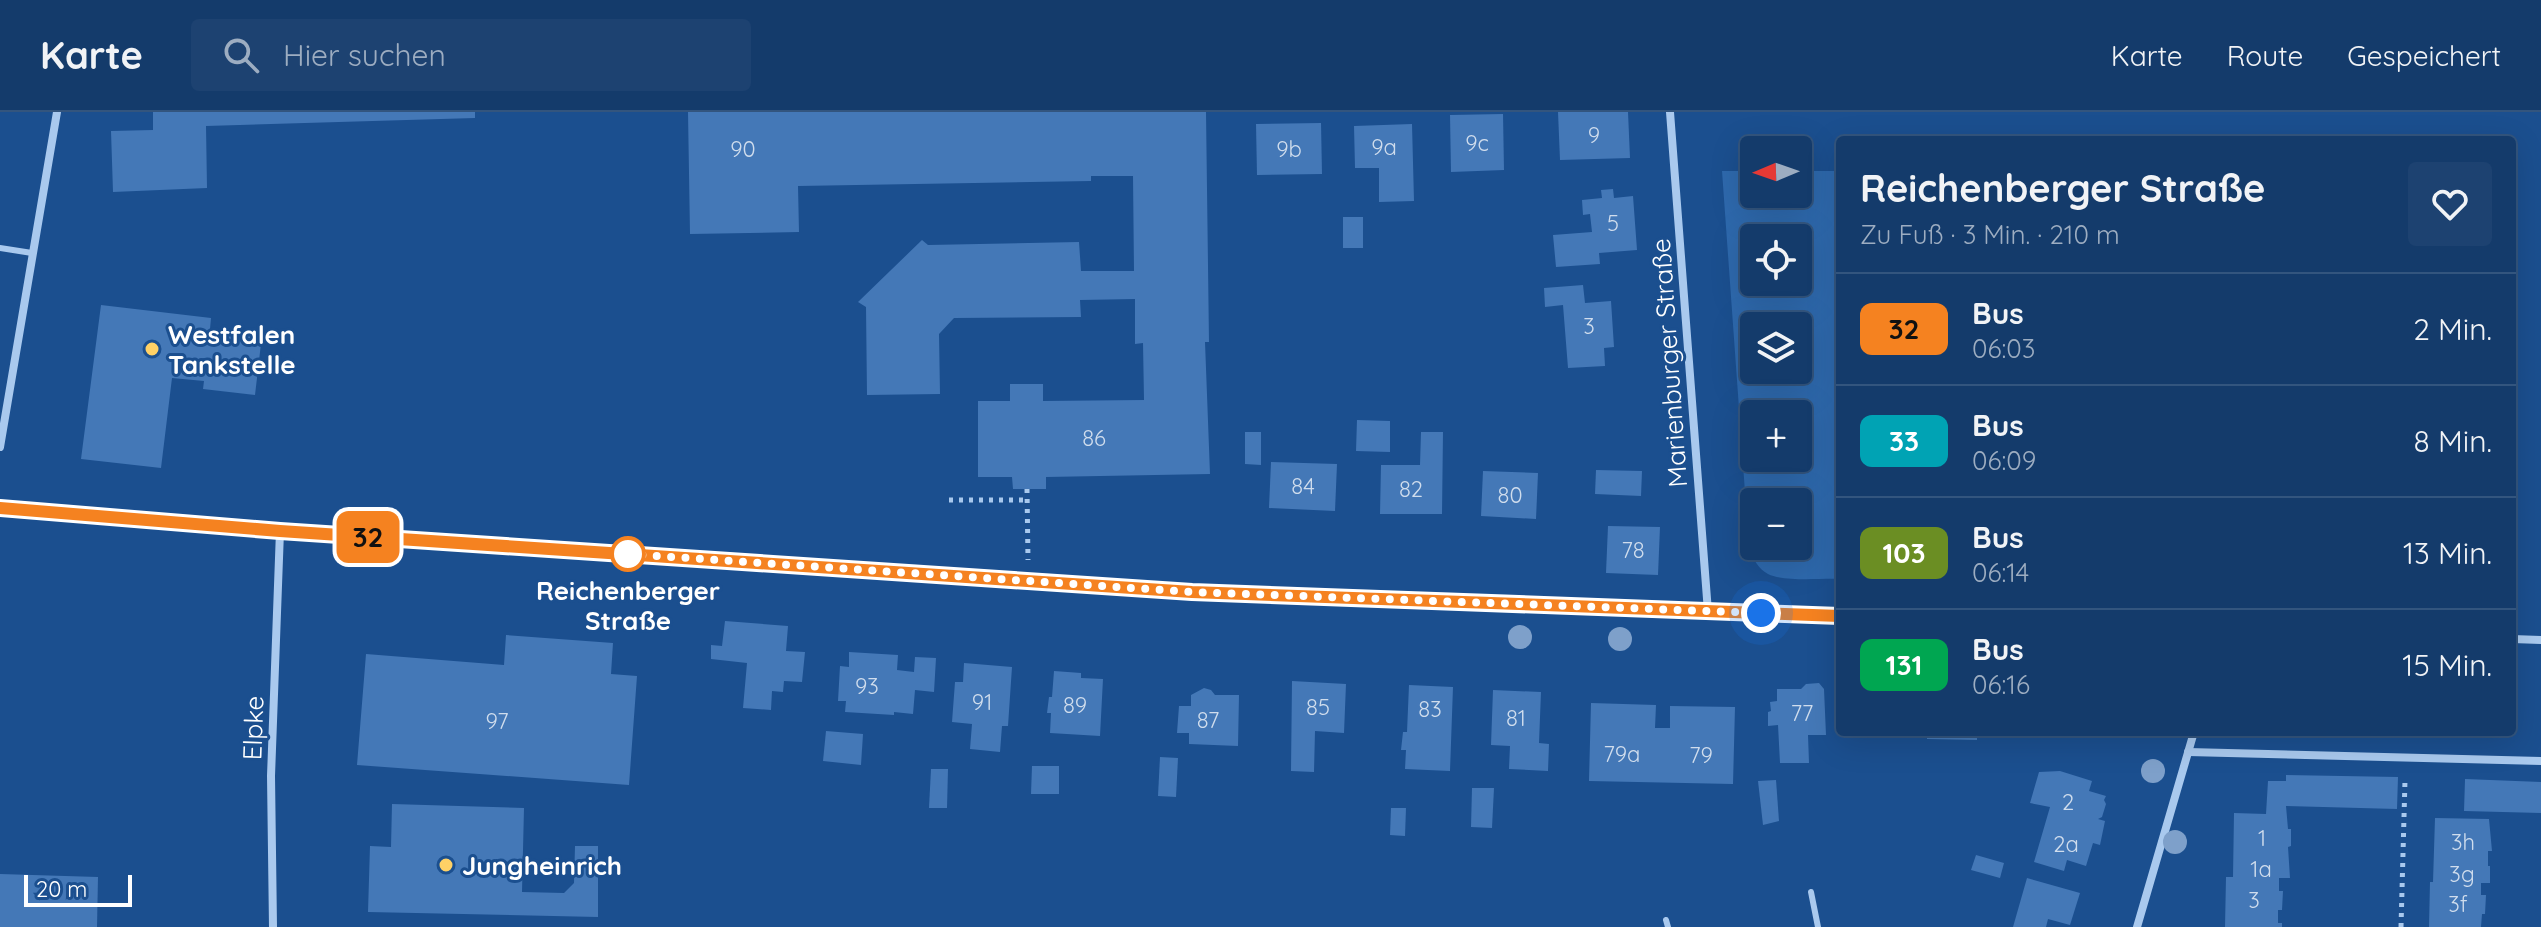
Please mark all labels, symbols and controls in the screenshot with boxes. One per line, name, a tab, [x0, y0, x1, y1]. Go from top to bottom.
search box	[191, 19, 751, 91]
text: Karte	[40, 31, 143, 79]
icon: search	[219, 33, 263, 77]
text: Hier suchen	[283, 36, 446, 74]
text: Karte	[2111, 38, 2183, 73]
text: Route	[2227, 38, 2303, 73]
text: Gespeichert	[2347, 38, 2501, 73]
house number: 9	[1588, 121, 1600, 149]
house number: 9c	[1465, 129, 1489, 157]
house number: 9a	[1371, 133, 1397, 161]
house number: 90	[730, 135, 756, 163]
house number: 9b	[1276, 135, 1302, 163]
north arrow	[1740, 136, 1812, 208]
map controls	[1740, 136, 1812, 560]
button: heart	[2408, 162, 2492, 246]
text: Reichenberger Straße	[1860, 164, 2266, 212]
house number: 5	[1607, 209, 1619, 237]
text: Zu Fuß · 3 Min. · 210 m	[1860, 218, 2120, 251]
button: locate	[1740, 224, 1812, 296]
street label: Marienburger Straße	[1644, 237, 1694, 489]
text: Bus	[1972, 294, 2024, 332]
text: 2 Min.	[2413, 310, 2492, 348]
text: 32	[1889, 311, 1919, 346]
house number: 3	[1583, 312, 1595, 340]
button: layers	[1740, 312, 1812, 384]
place label: Westfalen Tankstelle	[168, 318, 296, 381]
text: 06:03	[1972, 332, 2035, 365]
marker: Westfalen Tankstelle	[143, 340, 161, 358]
button: +	[1740, 400, 1812, 472]
text: Bus	[1972, 406, 2024, 444]
text: 8 Min.	[2414, 422, 2492, 460]
text: 33	[1889, 423, 1919, 458]
house number: 86	[1082, 424, 1106, 452]
text: 06:09	[1972, 444, 2036, 477]
house number: 84	[1291, 472, 1315, 500]
house number: 82	[1399, 475, 1423, 503]
house number: 80	[1498, 481, 1522, 509]
button: −	[1740, 488, 1812, 560]
line badge: 32	[332, 511, 404, 563]
text: Bus	[1972, 518, 2024, 556]
text: 32	[353, 519, 383, 554]
text: 13 Min.	[2403, 534, 2492, 572]
text: 103	[1882, 535, 1926, 570]
house number: 78	[1621, 536, 1645, 564]
marker: Reichenberger Straße	[611, 537, 645, 571]
text: 06:14	[1972, 556, 2029, 589]
place label: Reichenberger Straße	[536, 574, 720, 637]
your location	[1741, 593, 1781, 633]
text: Bus	[1972, 630, 2024, 668]
text: 15 Min.	[2402, 646, 2492, 684]
text: 131	[1886, 647, 1922, 682]
text: 06:16	[1972, 668, 2030, 701]
house number: 93	[855, 672, 879, 700]
house number: 91	[972, 688, 992, 716]
house number: 89	[1063, 691, 1087, 719]
house number: 85	[1306, 693, 1330, 721]
street label: Elpke	[235, 695, 271, 761]
house number: 83	[1418, 695, 1442, 723]
house number: 77	[1791, 699, 1813, 727]
house number: 81	[1506, 704, 1526, 732]
house number: 87	[1197, 706, 1219, 734]
house number: 97	[486, 707, 508, 735]
house number: 79a	[1604, 740, 1640, 768]
house number: 79	[1689, 741, 1713, 769]
house number: 2	[2062, 788, 2074, 816]
house number: 1	[2258, 824, 2266, 852]
house number: 3h	[2451, 828, 2475, 856]
house number: 2a	[2053, 830, 2079, 858]
place label: Jungheinrich	[462, 849, 622, 882]
house number: 1a	[2250, 855, 2272, 883]
marker: Jungheinrich	[437, 856, 455, 874]
house number: 3g	[2449, 860, 2475, 888]
scale bar	[24, 871, 132, 907]
text: 20 m	[36, 875, 87, 903]
house number: 3	[2248, 886, 2260, 914]
house number: 3f	[2448, 890, 2468, 918]

